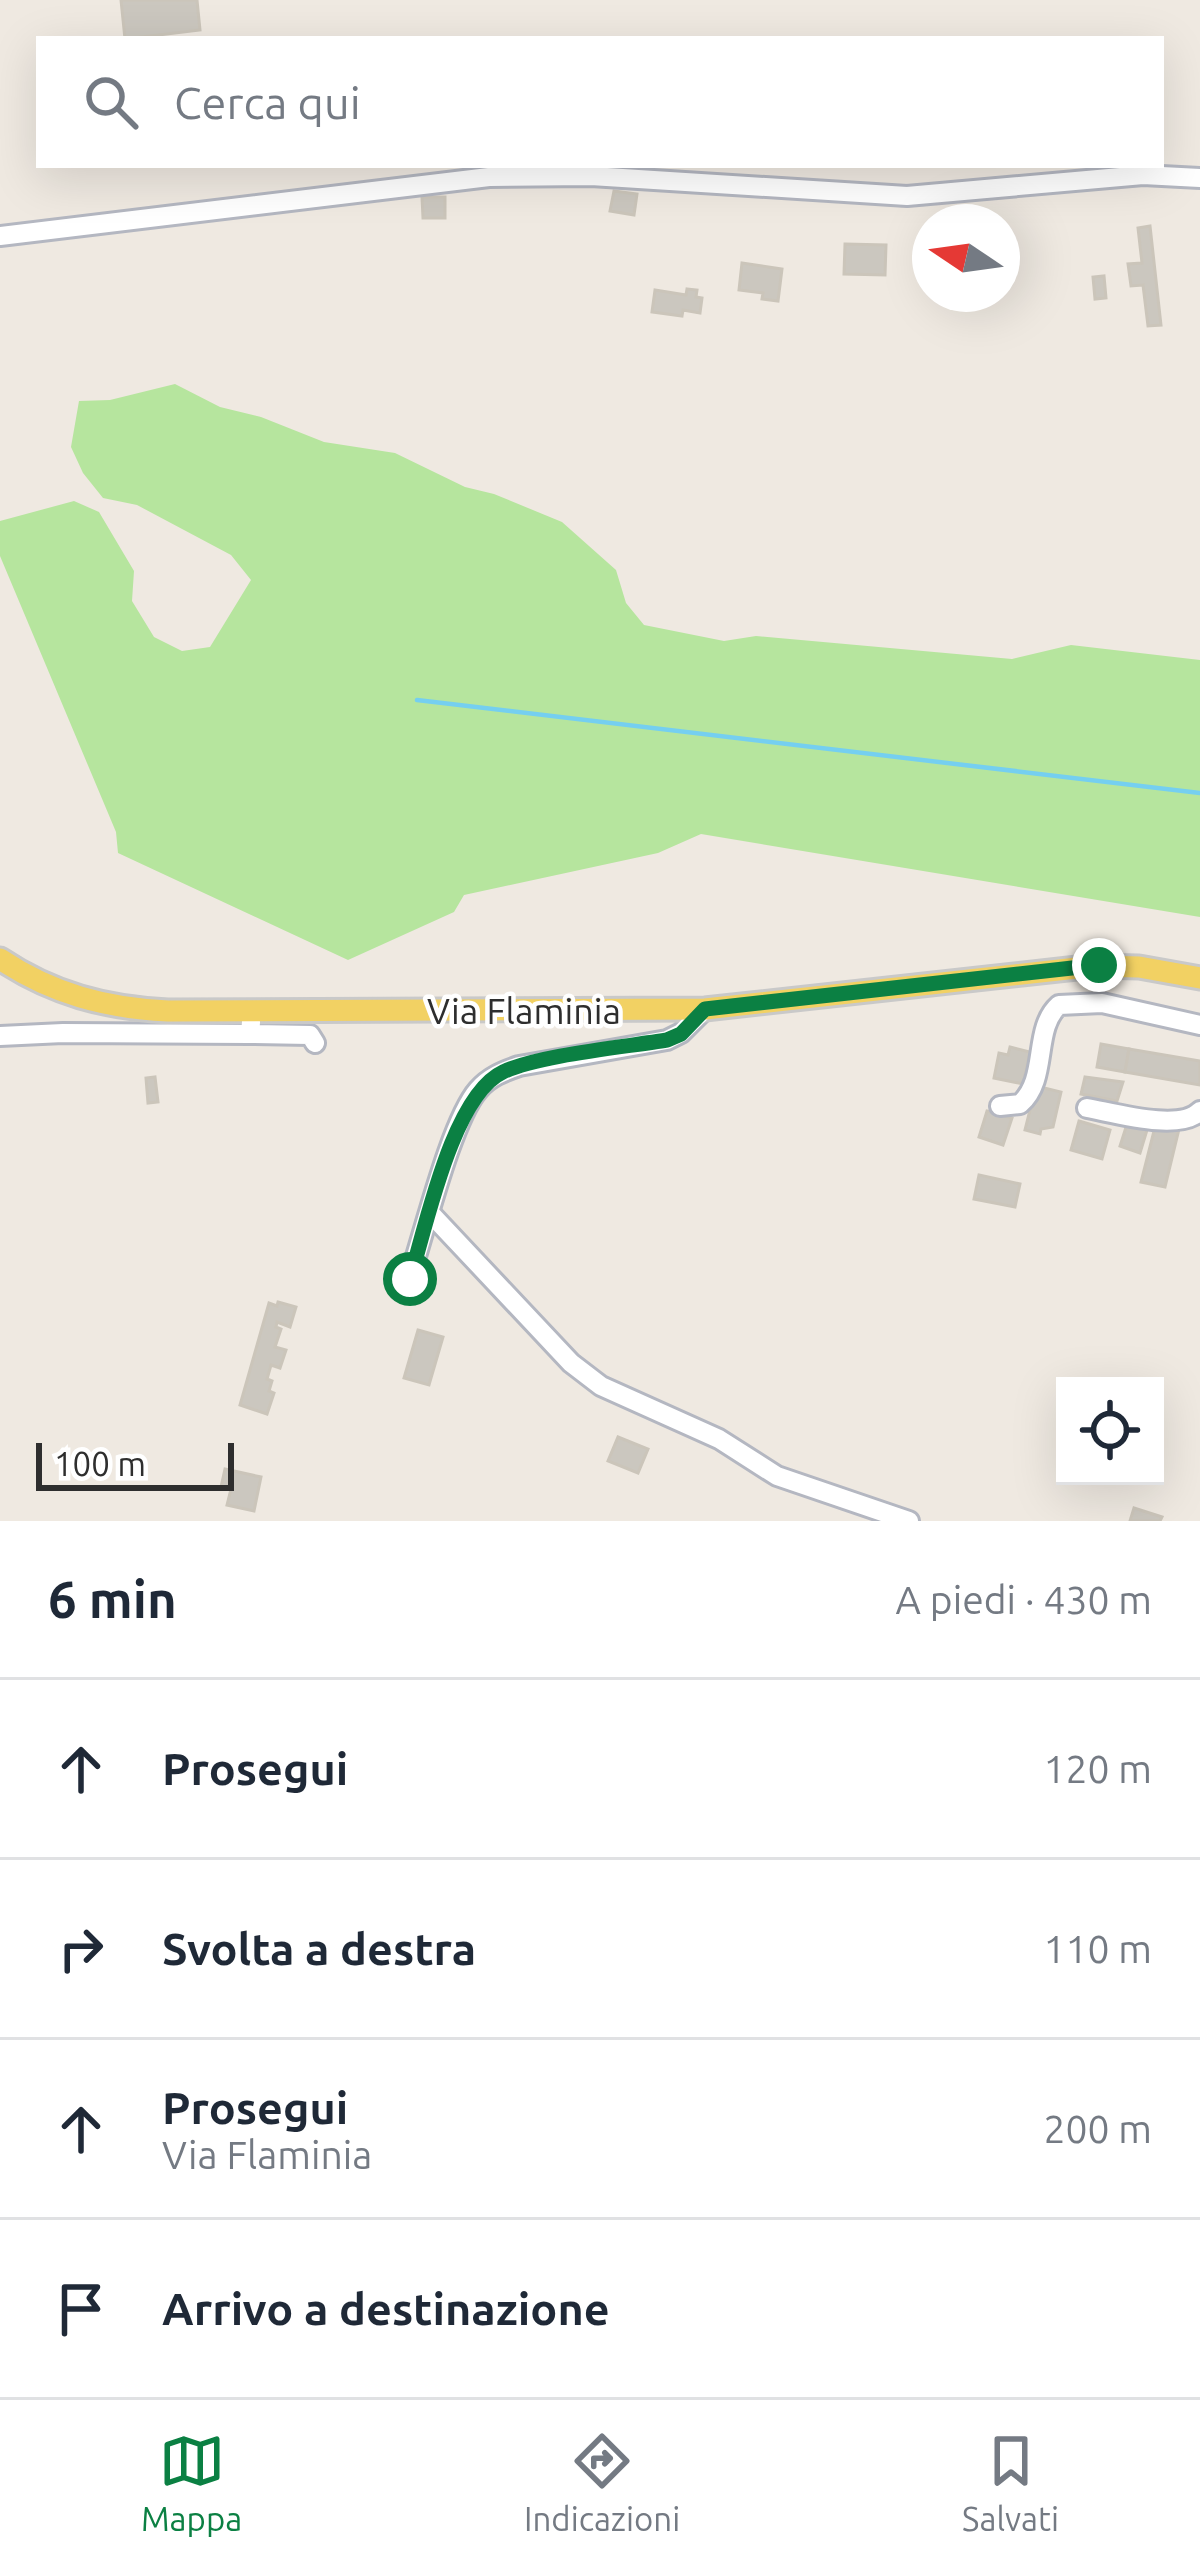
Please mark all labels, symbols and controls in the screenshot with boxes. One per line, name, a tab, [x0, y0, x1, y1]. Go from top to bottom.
search box	[36, 36, 1164, 168]
icon: search	[78, 69, 144, 135]
text: Cerca qui	[174, 77, 361, 128]
north arrow	[912, 204, 1020, 312]
route end	[1072, 938, 1126, 992]
street label: Via Flaminia	[427, 990, 621, 1031]
route start	[383, 1252, 437, 1306]
map controls	[1056, 1377, 1164, 1485]
button: locate	[1056, 1377, 1164, 1485]
scale bar	[36, 1437, 234, 1490]
text: 100 m	[54, 1445, 146, 1482]
text: 6 min	[48, 1570, 177, 1628]
text: A piedi · 430 m	[896, 1578, 1152, 1621]
icon: ahead	[48, 1736, 114, 1802]
text: Prosegui	[162, 1743, 348, 1794]
text: 120 m	[1043, 1747, 1152, 1790]
icon: right	[48, 1916, 114, 1982]
text: Svolta a destra	[162, 1923, 476, 1974]
text: 110 m	[1043, 1927, 1152, 1970]
text: Prosegui	[162, 2082, 348, 2133]
icon: ahead	[48, 2096, 114, 2162]
text: 200 m	[1043, 2107, 1152, 2150]
text: Via Flaminia	[162, 2133, 372, 2176]
icon: arrive	[48, 2276, 114, 2342]
text: Arrivo a destinazione	[162, 2283, 610, 2334]
tab: Mappa	[141, 2428, 242, 2537]
tab: Indicazioni	[524, 2428, 680, 2537]
tab: Salvati	[962, 2428, 1059, 2537]

